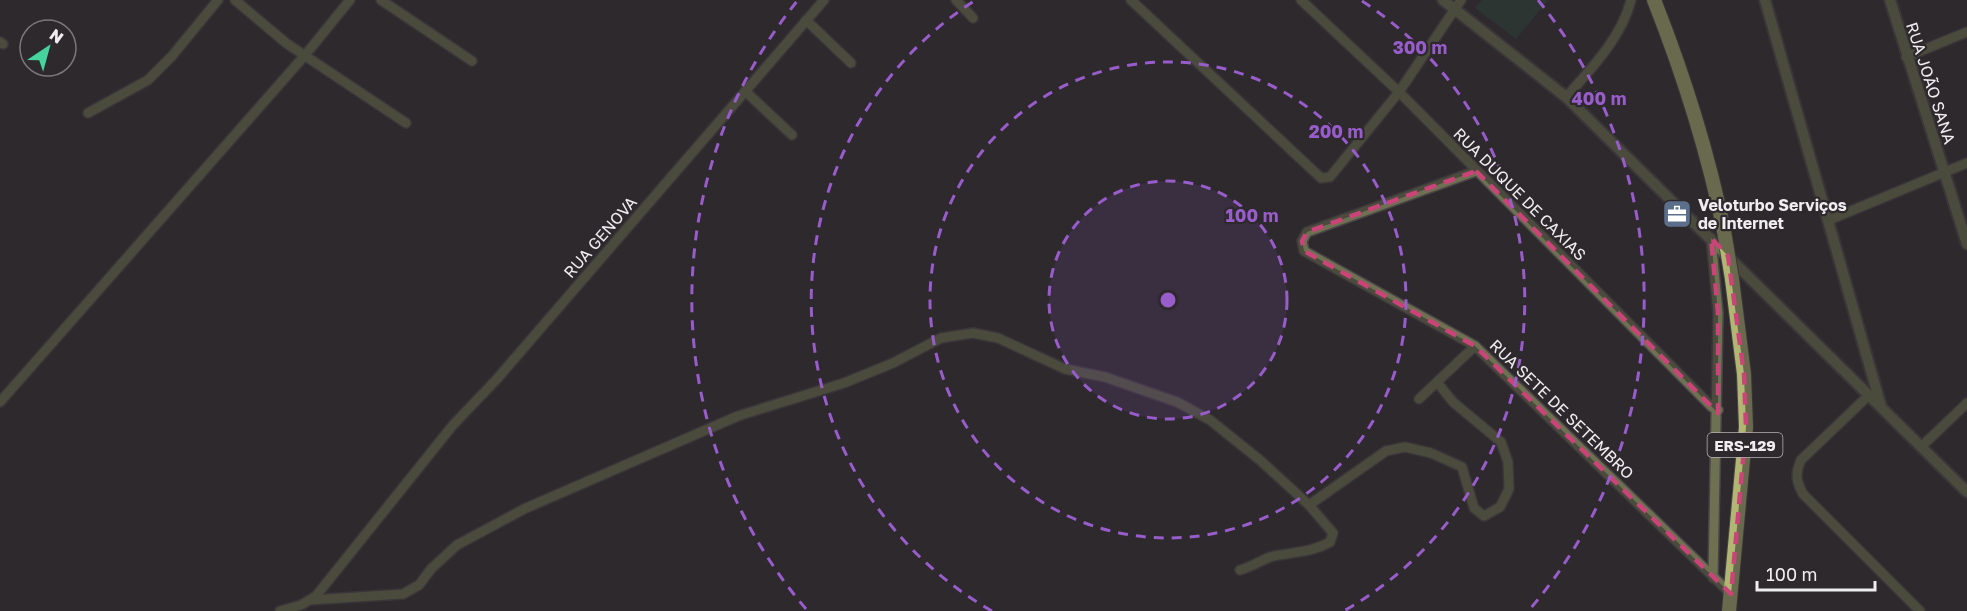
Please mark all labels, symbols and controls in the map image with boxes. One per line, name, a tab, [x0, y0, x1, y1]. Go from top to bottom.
north arrow	[18, 18, 78, 78]
street label: RUA JOÃO SANA	[1902, 20, 1960, 147]
text: N	[46, 24, 68, 48]
text: 300 m	[1393, 36, 1447, 58]
text: 400 m	[1572, 87, 1626, 109]
text: 200 m	[1309, 120, 1363, 142]
street label: RUA DUQUE DE CAXIAS	[1449, 123, 1591, 265]
street label: RUA GENOVA	[559, 192, 641, 282]
place label: Veloturbo Serviços de Internet	[1698, 195, 1847, 233]
office icon: Veloturbo Serviços de Internet	[1661, 198, 1693, 230]
text: 100 m	[1226, 204, 1278, 226]
centre of rings	[1158, 290, 1178, 310]
street label: RUA SETE DE SETEMBRO	[1486, 335, 1638, 483]
road number: ERS-129	[1708, 433, 1782, 457]
scale bar	[1757, 554, 1876, 592]
text: 100 m	[1766, 563, 1817, 585]

